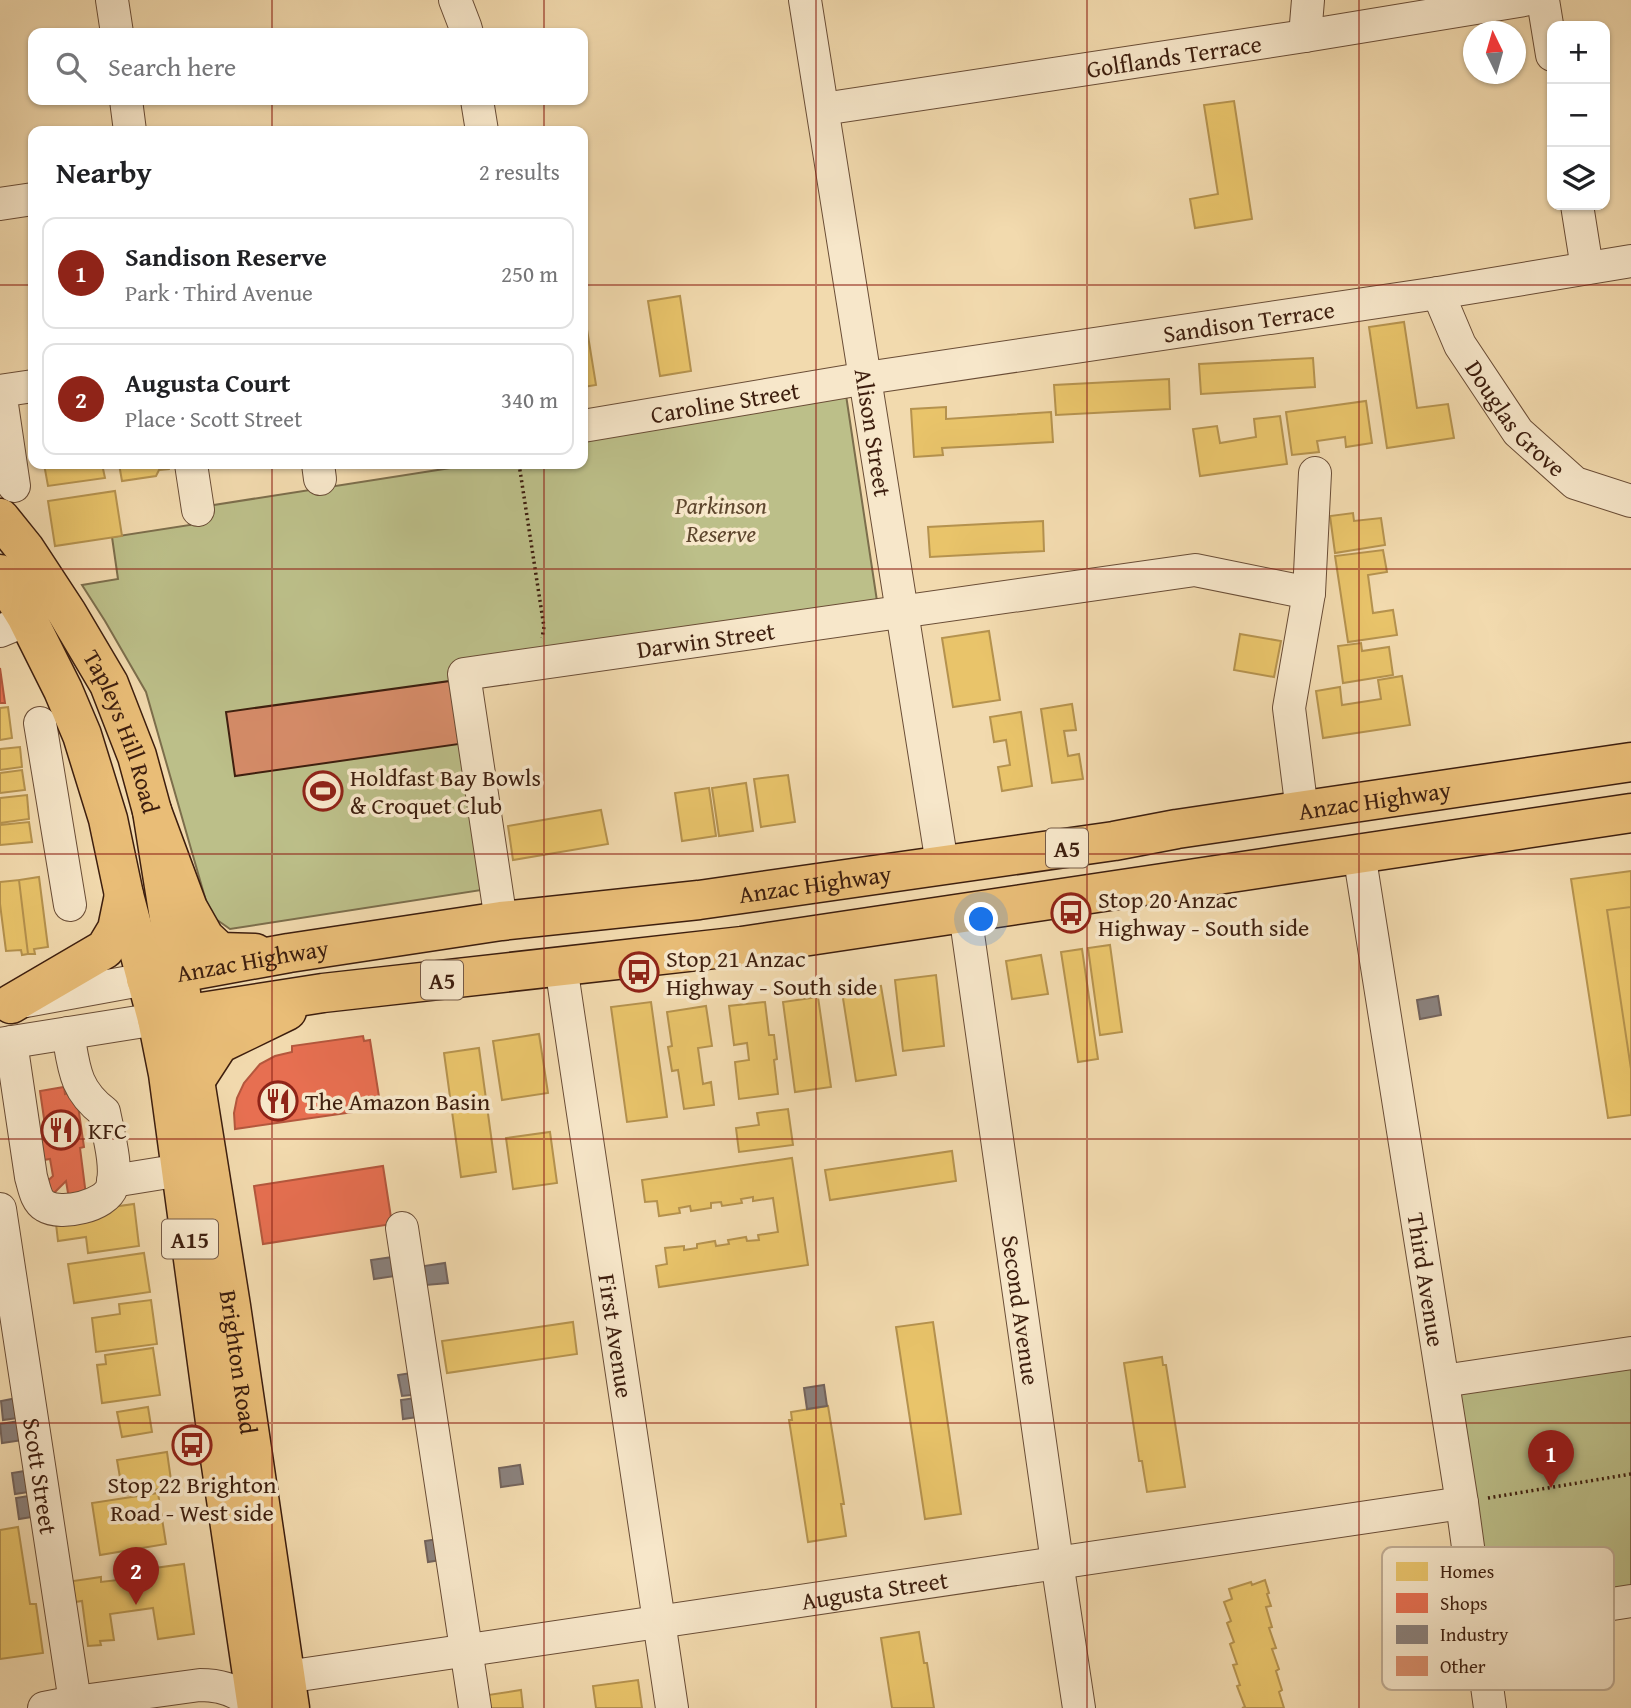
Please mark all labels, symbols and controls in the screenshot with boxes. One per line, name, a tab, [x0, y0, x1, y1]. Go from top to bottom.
north arrow	[1463, 21, 1526, 84]
map controls	[1547, 21, 1610, 210]
button: +	[1547, 21, 1610, 84]
street label: Golflands Terrace	[1084, 25, 1264, 86]
search box	[28, 28, 588, 105]
text: Search here	[108, 47, 236, 86]
icon: search	[52, 48, 90, 86]
button: −	[1547, 84, 1610, 147]
button: layers	[1547, 147, 1610, 210]
text: Nearby	[56, 150, 152, 194]
text: 2 results	[479, 155, 560, 188]
text: Sandison Reserve	[125, 237, 327, 276]
text: 1	[75, 257, 87, 290]
text: 250 m	[501, 257, 558, 290]
text: Park · Third Avenue	[125, 276, 313, 309]
street label: Sandison Terrace	[1161, 291, 1337, 351]
street label: Douglas Grove	[1457, 353, 1574, 485]
text: Augusta Court	[125, 363, 290, 402]
street label: Alison Street	[846, 366, 901, 500]
street label: Caroline Street	[648, 372, 803, 432]
text: 2	[75, 383, 87, 416]
text: 340 m	[501, 383, 558, 416]
text: Place · Scott Street	[125, 402, 302, 435]
park label: Parkinson Reserve	[674, 488, 767, 551]
street label: Darwin Street	[634, 612, 778, 667]
street label: Tapleys Hill Road	[75, 643, 169, 817]
place label: Holdfast Bay Bowls & Croquet Club	[350, 760, 541, 823]
sports icon: Holdfast Bay Bowls & Croquet Club	[302, 770, 344, 812]
street label: Anzac Highway	[1296, 771, 1453, 828]
road number: A5	[1046, 828, 1088, 868]
street label: Anzac Highway	[736, 855, 894, 912]
place label: Stop 20 Anzac Highway - South side	[1098, 882, 1309, 945]
bus stop icon: Stop 20 Anzac Highway - South side	[1050, 892, 1092, 934]
your location	[964, 902, 998, 936]
street label: Anzac Highway	[173, 930, 331, 991]
place label: Stop 21 Anzac Highway - South side	[666, 941, 877, 1004]
bus stop icon: Stop 21 Anzac Highway - South side	[618, 951, 660, 993]
road number: A5	[421, 960, 463, 1000]
restaurant icon: The Amazon Basin	[257, 1080, 299, 1122]
place label: The Amazon Basin	[305, 1084, 491, 1119]
restaurant icon: KFC	[40, 1109, 82, 1151]
place label: KFC	[88, 1113, 127, 1148]
street label: Third Avenue	[1399, 1210, 1454, 1349]
road number: A15	[162, 1220, 218, 1258]
street label: Second Avenue	[993, 1233, 1049, 1387]
street label: First Avenue	[590, 1271, 643, 1401]
street label: Brighton Road	[211, 1287, 267, 1437]
street label: Scott Street	[14, 1415, 67, 1537]
bus stop icon: Stop 22 Brighton Road - West side	[171, 1424, 213, 1466]
pin: 1	[1528, 1430, 1574, 1488]
place label: Stop 22 Brighton Road - West side	[108, 1467, 277, 1530]
pin: 2	[113, 1547, 159, 1605]
legend	[1382, 1547, 1614, 1690]
text: Homes	[1440, 1557, 1494, 1585]
street label: Augusta Street	[799, 1562, 951, 1618]
text: Shops	[1440, 1589, 1487, 1617]
text: Industry	[1440, 1620, 1509, 1648]
text: Other	[1440, 1652, 1486, 1680]

